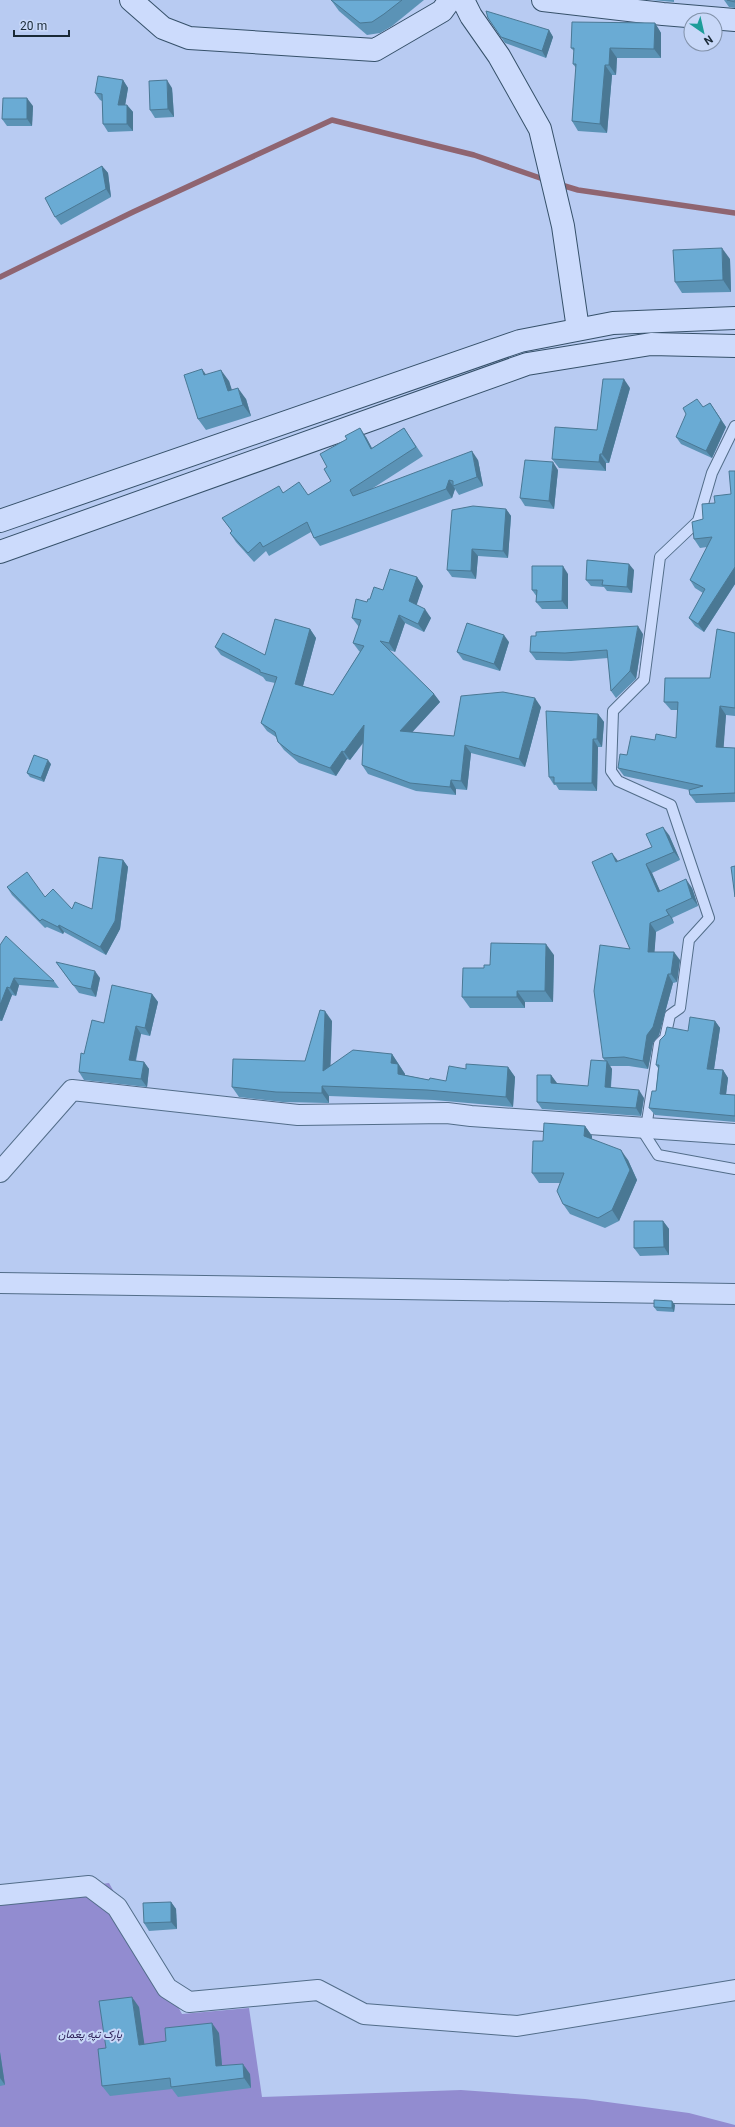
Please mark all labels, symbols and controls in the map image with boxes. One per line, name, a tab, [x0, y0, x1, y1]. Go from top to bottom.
scale bar	[14, 12, 69, 38]
north arrow	[683, 12, 723, 52]
text: 20 m	[20, 18, 47, 36]
text: N	[700, 30, 716, 48]
park label: پارک تپهِ پغمان	[58, 2027, 123, 2044]

